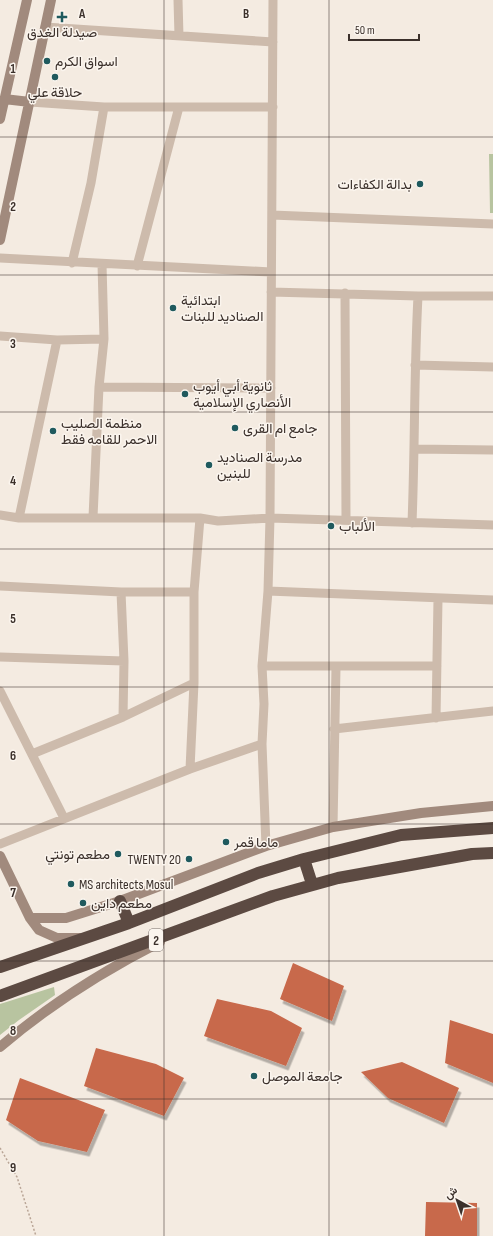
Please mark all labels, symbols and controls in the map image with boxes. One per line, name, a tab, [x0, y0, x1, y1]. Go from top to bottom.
text: A	[78, 6, 86, 22]
text: B	[243, 6, 249, 22]
marker: صيدلة الغدق	[57, 12, 67, 22]
scale bar	[349, 16, 419, 42]
text: 50 m	[355, 23, 375, 38]
place label: صيدلة الغدق	[27, 24, 97, 41]
place label: اسواق الكرم	[55, 53, 118, 70]
marker: اسواق الكرم	[42, 56, 52, 66]
text: 1	[10, 61, 16, 77]
marker: حلاقة علي	[50, 72, 60, 82]
place label: حلاقة علي	[28, 84, 82, 104]
place label: بدالة الكفاءات	[337, 176, 412, 193]
marker: بدالة الكفاءات	[415, 179, 425, 189]
text: 2	[10, 199, 16, 215]
place label: ابتدائية الصناديد للبنات	[181, 292, 263, 325]
marker: ابتدائية الصناديد للبنات	[168, 303, 178, 313]
text: 3	[10, 336, 16, 352]
place label: ثانوية أبي أيوب الأنصاري الإسلامية	[193, 378, 291, 414]
marker: ثانوية أبي أيوب الأنصاري الإسلامية	[180, 389, 190, 399]
place label: منظمة الصليب الاحمر للقامه فقط	[61, 415, 157, 448]
place label: جامع ام القرى	[243, 420, 317, 439]
marker: جامع ام القرى	[230, 423, 240, 433]
marker: منظمة الصليب الاحمر للقامه فقط	[48, 426, 58, 436]
place label: مدرسة الصناديد للبنين	[217, 449, 302, 482]
marker: مدرسة الصناديد للبنين	[204, 460, 214, 470]
text: 4	[10, 473, 16, 489]
place label: الألباب	[339, 518, 375, 535]
marker: الألباب	[326, 521, 336, 531]
text: 5	[10, 611, 16, 627]
text: 6	[10, 748, 16, 764]
place label: ماما قمر	[233, 834, 278, 851]
marker: ماما قمر	[221, 837, 231, 847]
place label: مطعم تونتي	[45, 846, 110, 866]
marker: مطعم تونتي	[113, 849, 123, 859]
place label: TWENTY 20	[127, 851, 181, 868]
marker: TWENTY 20	[184, 854, 194, 864]
place label: MS architects Mosul	[79, 876, 173, 893]
marker: MS architects Mosul	[66, 879, 76, 889]
text: 7	[10, 885, 16, 901]
place label: مطعم داين	[91, 895, 152, 912]
marker: مطعم داين	[78, 898, 88, 908]
road number: 2	[149, 929, 163, 951]
text: 8	[10, 1023, 16, 1039]
place label: جامعة الموصل	[262, 1068, 343, 1085]
marker: جامعة الموصل	[249, 1071, 259, 1081]
text: 9	[10, 1160, 16, 1176]
north arrow	[437, 1180, 477, 1220]
text: ش	[442, 1183, 460, 1202]

